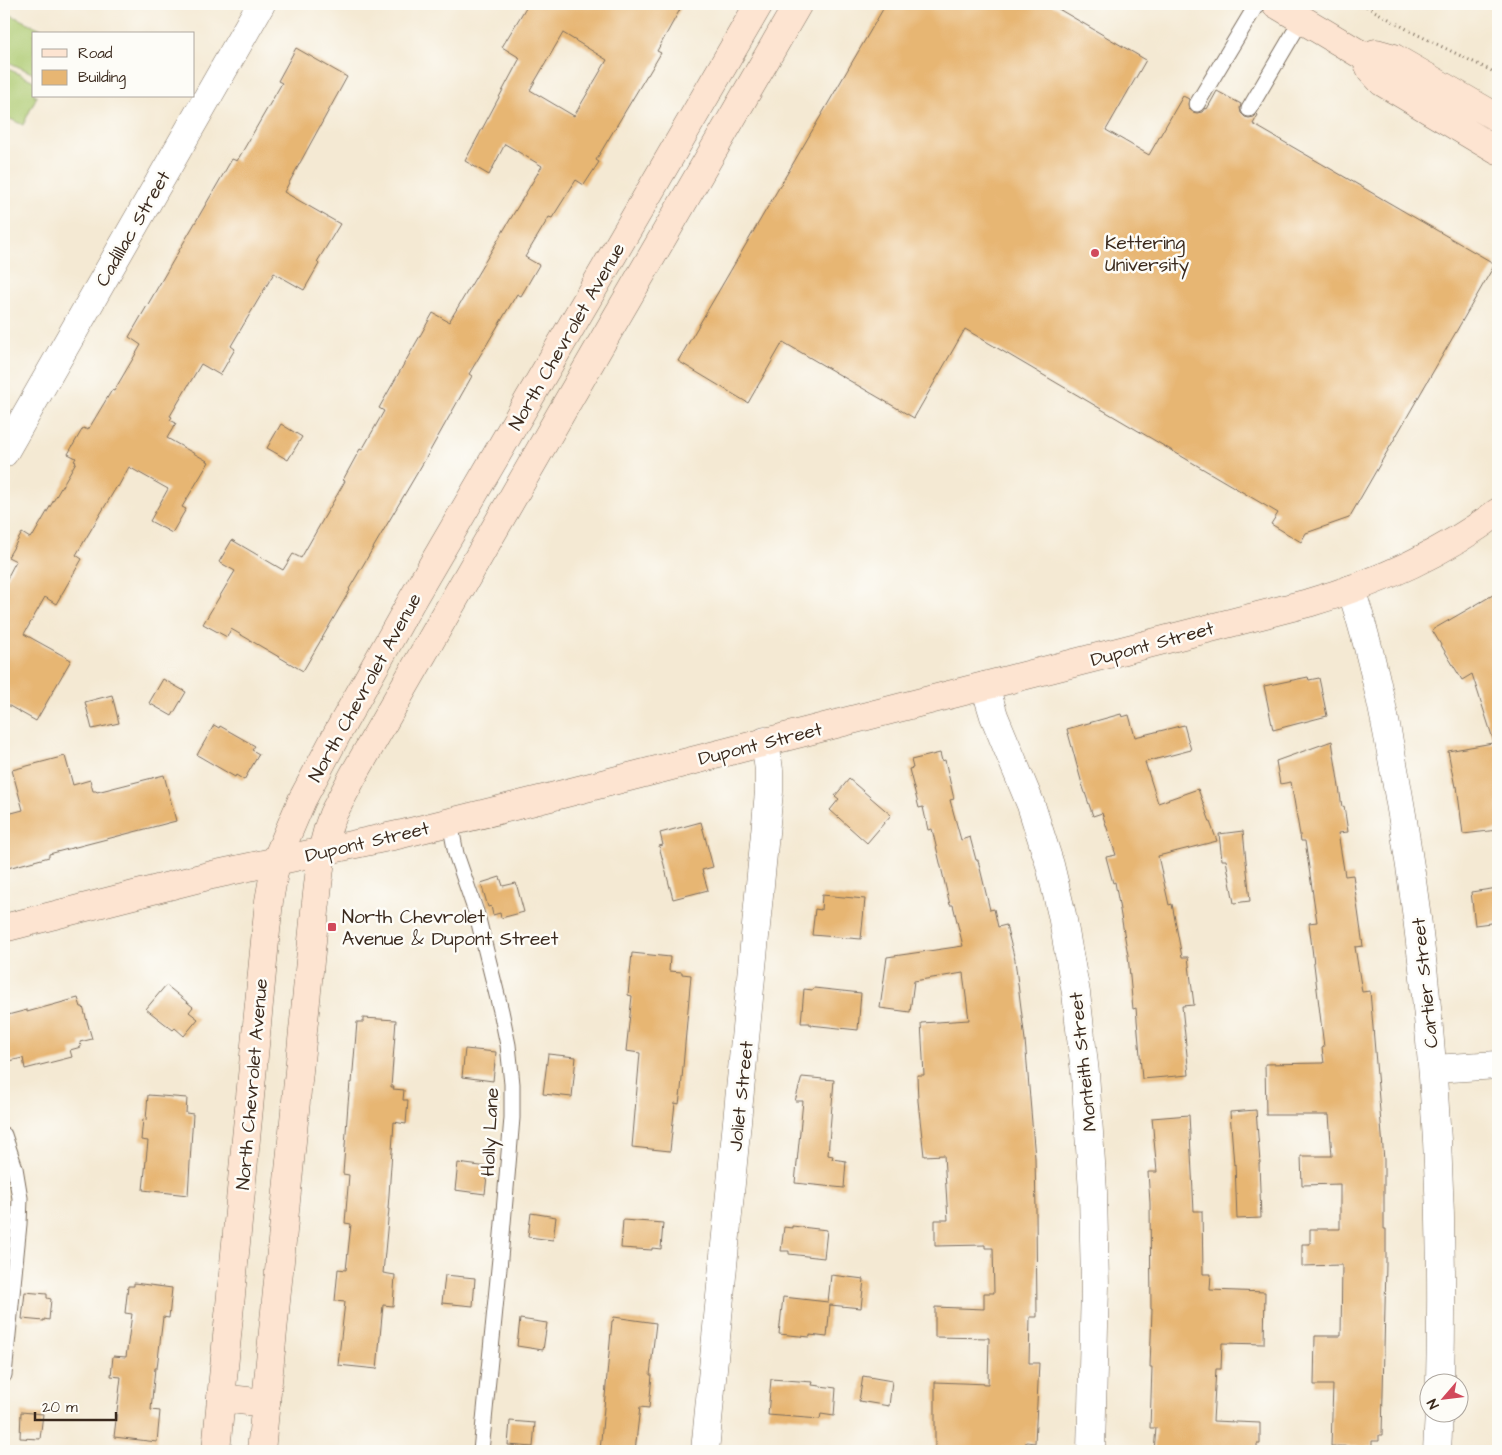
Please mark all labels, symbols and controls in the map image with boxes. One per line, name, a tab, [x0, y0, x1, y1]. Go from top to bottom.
legend	[32, 32, 195, 98]
text: Road	[78, 43, 113, 64]
text: Building	[78, 67, 126, 89]
street label: Cadillac Street	[89, 166, 178, 292]
place label: Kettering University	[1105, 230, 1190, 280]
street label: North Chevrolet Avenue	[503, 238, 632, 435]
marker: Kettering University	[1089, 247, 1101, 259]
street label: North Chevrolet Avenue	[302, 588, 429, 787]
street label: Dupont Street	[1088, 615, 1217, 674]
street label: Dupont Street	[696, 716, 825, 773]
street label: Dupont Street	[303, 815, 432, 870]
place label: North Chevrolet Avenue & Dupont Street	[342, 904, 559, 953]
street label: Cartier Street	[1405, 916, 1446, 1049]
marker: North Chevrolet Avenue & Dupont Street	[326, 921, 338, 933]
street label: North Chevrolet Avenue	[230, 977, 275, 1191]
street label: Monteith Street	[1063, 990, 1104, 1133]
street label: Joliet Street	[722, 1039, 761, 1153]
street label: Holly Lane	[475, 1087, 507, 1177]
north arrow	[1420, 1372, 1470, 1422]
scale bar	[35, 1390, 116, 1422]
text: N	[1422, 1395, 1444, 1412]
text: 20 m	[42, 1397, 78, 1418]

